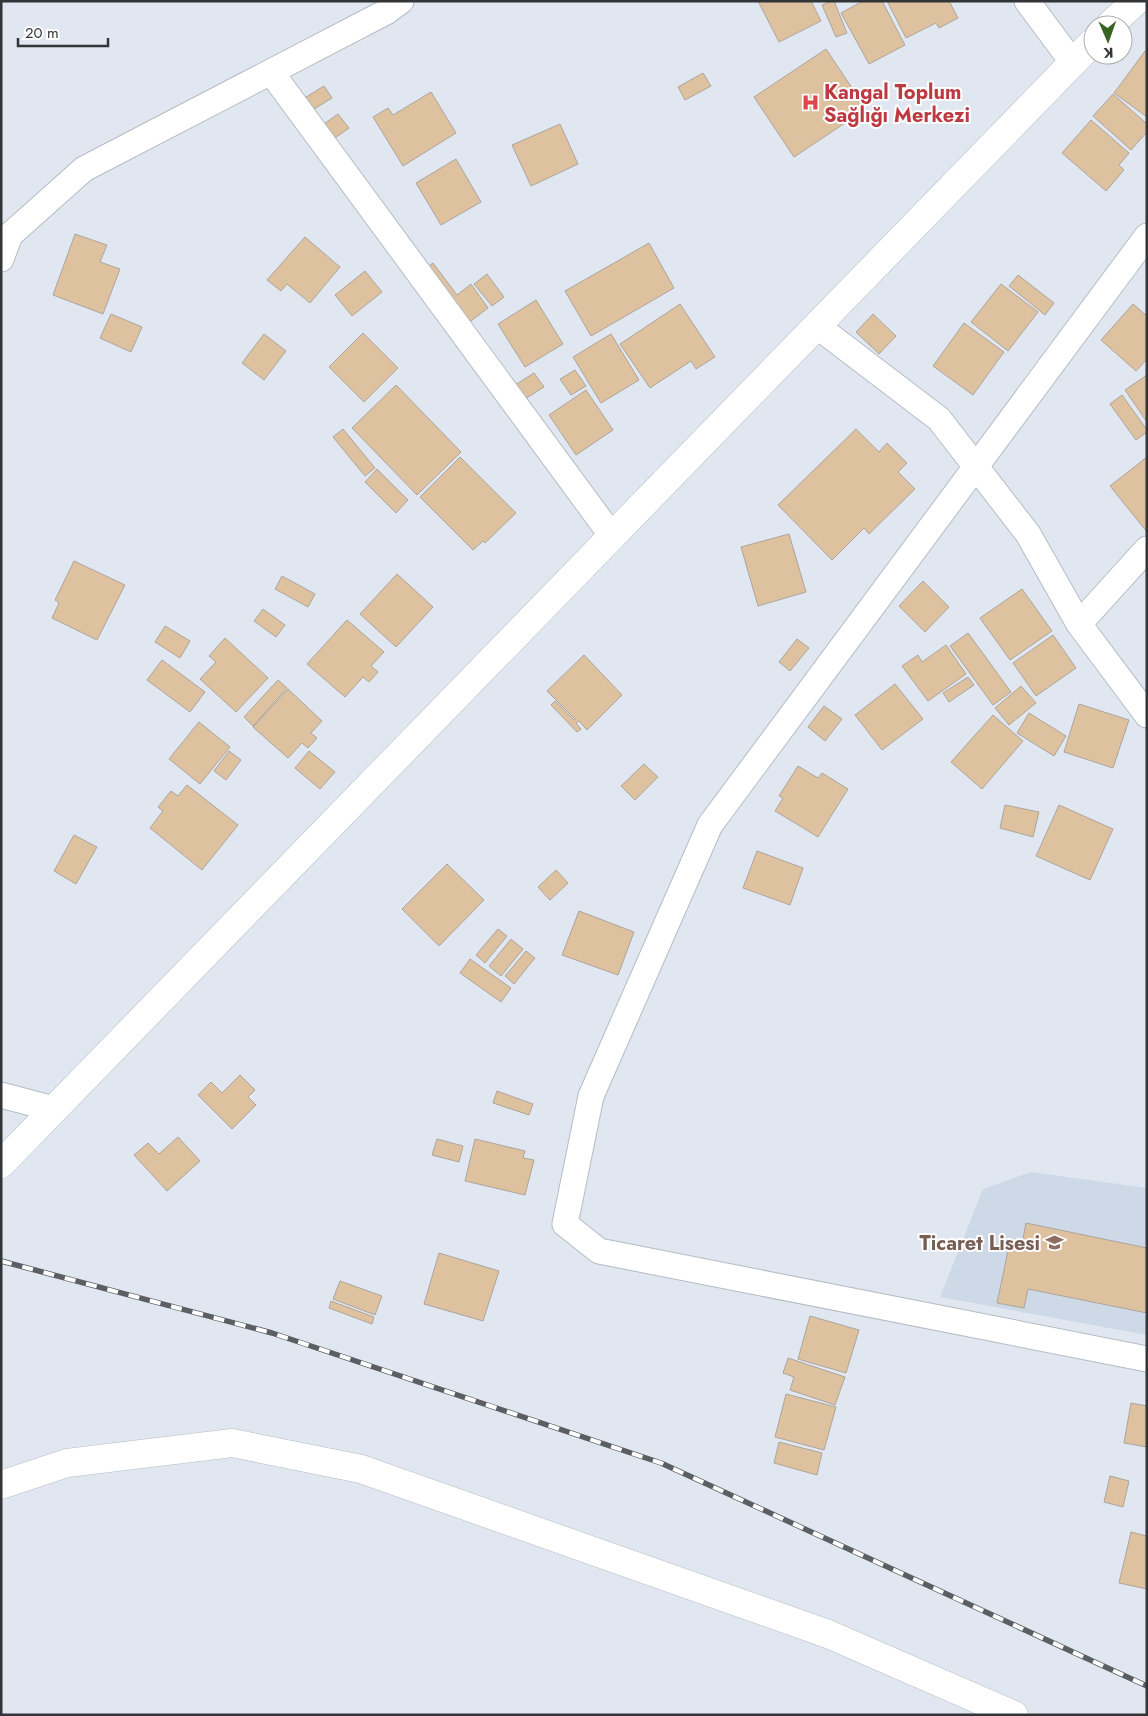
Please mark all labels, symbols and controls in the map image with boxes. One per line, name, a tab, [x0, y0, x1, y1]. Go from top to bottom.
scale bar	[18, 15, 108, 47]
north arrow	[1083, 15, 1133, 65]
text: 20 m	[25, 22, 59, 44]
text: K	[1103, 43, 1114, 63]
place label: Kangal Toplum Sağlığı Merkezi	[824, 78, 970, 130]
hospital icon: Kangal Toplum Sağlığı Merkezi	[800, 93, 820, 113]
place label: Ticaret Lisesi	[920, 1229, 1040, 1258]
school or university icon: Ticaret Lisesi	[1044, 1233, 1064, 1253]

